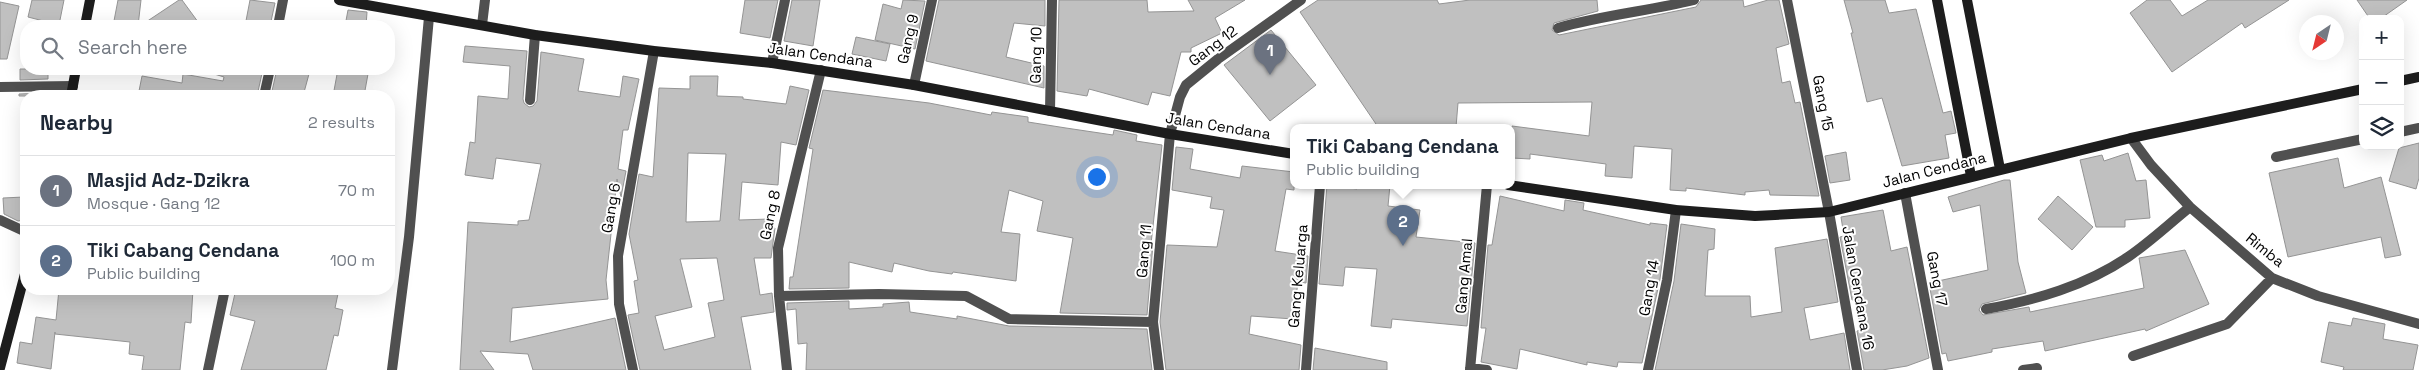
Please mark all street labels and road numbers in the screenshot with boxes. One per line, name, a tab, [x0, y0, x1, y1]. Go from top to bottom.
street label: Gang 9	[893, 12, 922, 66]
street label: Gang 12	[1184, 21, 1241, 70]
street label: Gang 10	[1026, 26, 1045, 84]
street label: Jalan Cendana	[766, 38, 874, 71]
street label: Gang 15	[1809, 73, 1838, 132]
street label: Jalan Cendana	[1164, 108, 1272, 143]
street label: Jalan Cendana	[1880, 147, 1988, 192]
street label: Gang 6	[597, 181, 624, 234]
street label: Gang 8	[755, 188, 784, 242]
street label: Gang 11	[1132, 223, 1155, 279]
street label: Gang Keluarga	[1284, 223, 1312, 329]
street label: Jalan Cendana 16	[1838, 224, 1879, 351]
street label: Rimba	[2242, 228, 2289, 271]
street label: Gang Amal	[1451, 237, 1476, 314]
street label: Gang 17	[1923, 250, 1952, 308]
street label: Gang 14	[1634, 258, 1663, 318]

